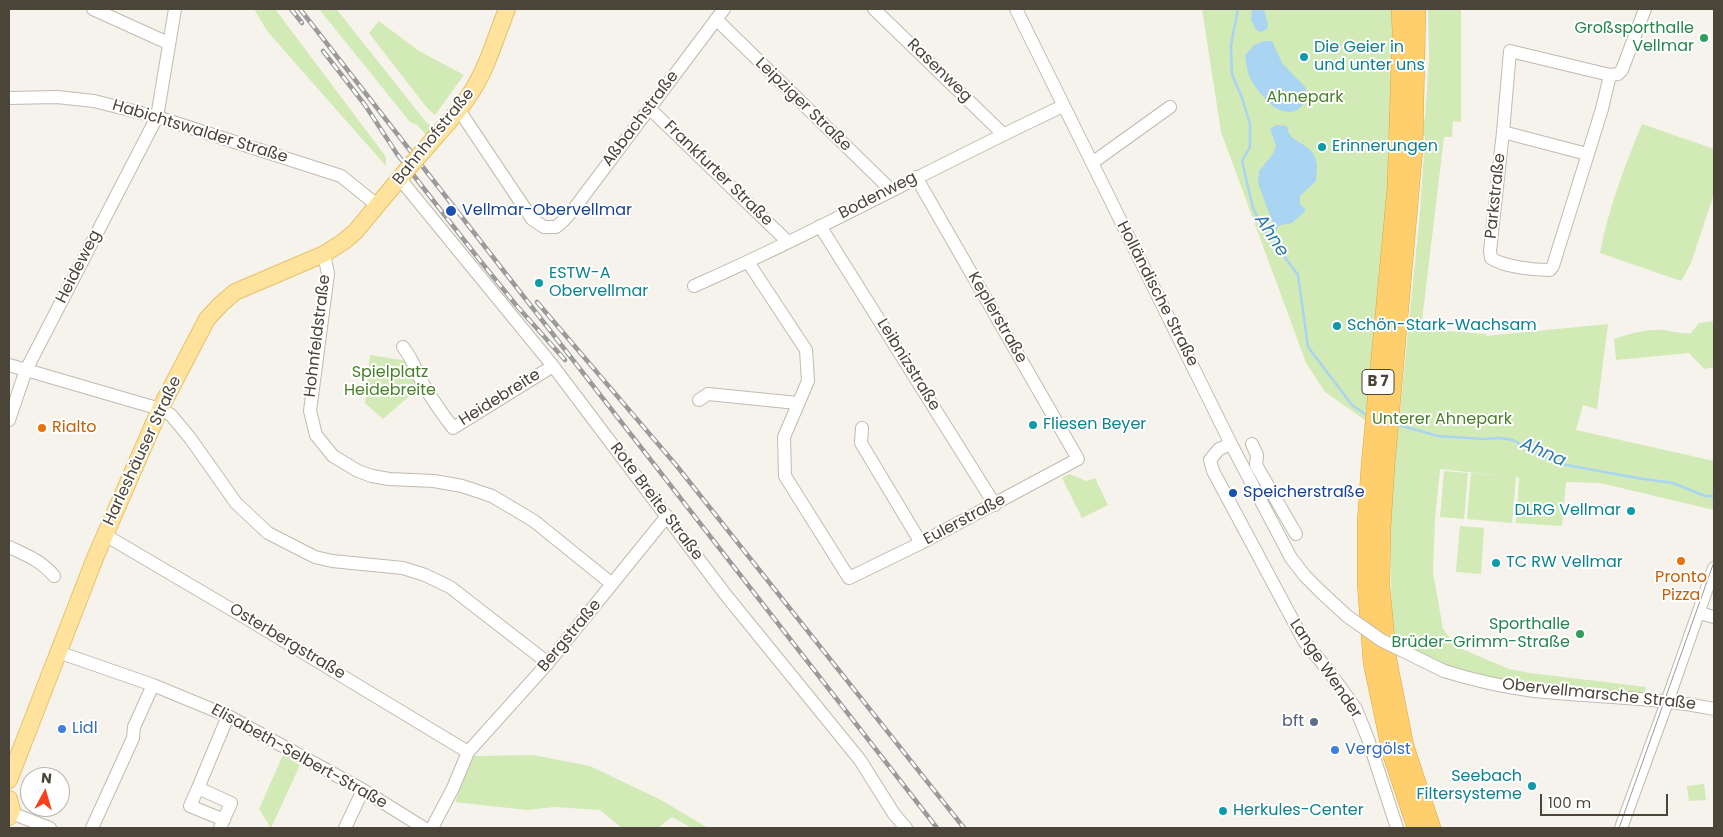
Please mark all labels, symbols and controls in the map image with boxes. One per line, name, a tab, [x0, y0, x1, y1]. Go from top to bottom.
place label: Großsporthalle Vellmar	[1574, 19, 1694, 57]
marker: Großsporthalle Vellmar	[1698, 32, 1710, 44]
street label: Rasenweg	[903, 35, 975, 107]
place label: Die Geier in und unter uns	[1314, 38, 1425, 76]
marker: Die Geier in und unter uns	[1298, 51, 1310, 63]
street label: Leipziger Straße	[751, 54, 855, 156]
street label: Aßbachstraße	[599, 67, 683, 171]
street label: Bahnhofstraße	[389, 85, 479, 189]
park label: Ahnepark	[1266, 88, 1344, 108]
street label: Habichtswalder Straße	[110, 96, 290, 168]
street label: Frankfurter Straße	[660, 117, 776, 231]
place label: Erinnerungen	[1332, 137, 1438, 157]
marker: Erinnerungen	[1316, 141, 1328, 153]
street label: Parkstraße	[1482, 152, 1510, 240]
street label: Bodenweg	[836, 168, 920, 224]
place label: Vellmar-Obervellmar	[462, 201, 632, 221]
marker: Vellmar-Obervellmar	[444, 204, 458, 218]
water label: Ahne	[1249, 211, 1293, 261]
street label: Holländische Straße	[1112, 218, 1202, 370]
street label: Heideweg	[52, 227, 106, 307]
place label: ESTW-A Obervellmar	[549, 264, 648, 302]
street label: Keplerstraße	[963, 269, 1031, 367]
street label: Hohnfeldstraße	[301, 274, 335, 398]
marker: ESTW-A Obervellmar	[533, 277, 545, 289]
street label: Leibnizstraße	[872, 315, 944, 415]
place label: Schön-Stark-Wachsam	[1347, 316, 1537, 336]
marker: Schön-Stark-Wachsam	[1331, 320, 1343, 332]
park label: Spielplatz Heidebreite	[344, 363, 436, 401]
street label: Heidebreite	[456, 365, 544, 431]
road number: B 7	[1362, 370, 1394, 394]
street label: Harleshäuser Straße	[100, 373, 186, 529]
park label: Unterer Ahnepark	[1372, 410, 1512, 430]
place label: Fliesen Beyer	[1043, 415, 1146, 435]
place label: Rialto	[52, 418, 96, 438]
marker: Fliesen Beyer	[1027, 419, 1039, 431]
marker: Rialto	[36, 422, 48, 434]
water label: Ahna	[1517, 434, 1569, 472]
street label: Rote Breite Straße	[605, 439, 707, 565]
place label: Speicherstraße	[1243, 483, 1365, 503]
marker: Speicherstraße	[1227, 487, 1239, 499]
street label: Eulerstraße	[921, 490, 1009, 550]
place label: DLRG Vellmar	[1514, 501, 1621, 521]
marker: DLRG Vellmar	[1625, 505, 1637, 517]
place label: TC RW Vellmar	[1506, 553, 1623, 573]
marker: Pronto Pizza	[1675, 555, 1687, 567]
marker: TC RW Vellmar	[1490, 557, 1502, 569]
place label: Pronto Pizza	[1655, 568, 1707, 606]
street label: Bergstraße	[534, 596, 606, 676]
street label: Osterbergstraße	[226, 600, 348, 684]
place label: Sporthalle Brüder-Grimm-Straße	[1392, 615, 1570, 653]
street label: Lange Wender	[1285, 616, 1365, 722]
marker: Sporthalle Brüder-Grimm-Straße	[1574, 628, 1586, 640]
street label: Obervellmarsche Straße	[1501, 675, 1697, 715]
street label: Elisabeth-Selbert-Straße	[208, 701, 390, 813]
place label: bft	[1282, 712, 1304, 732]
marker: bft	[1308, 716, 1320, 728]
place label: Lidl	[72, 719, 98, 739]
marker: Lidl	[56, 723, 68, 735]
place label: Vergölst	[1345, 740, 1411, 760]
marker: Vergölst	[1329, 744, 1341, 756]
north arrow	[20, 767, 70, 817]
place label: Seebach Filtersysteme	[1416, 767, 1522, 805]
text: N	[40, 768, 53, 789]
marker: Seebach Filtersysteme	[1526, 780, 1538, 792]
scale bar	[1543, 784, 1670, 816]
text: 100 m	[1548, 792, 1591, 813]
place label: Herkules-Center	[1233, 801, 1364, 821]
marker: Herkules-Center	[1217, 805, 1229, 817]

